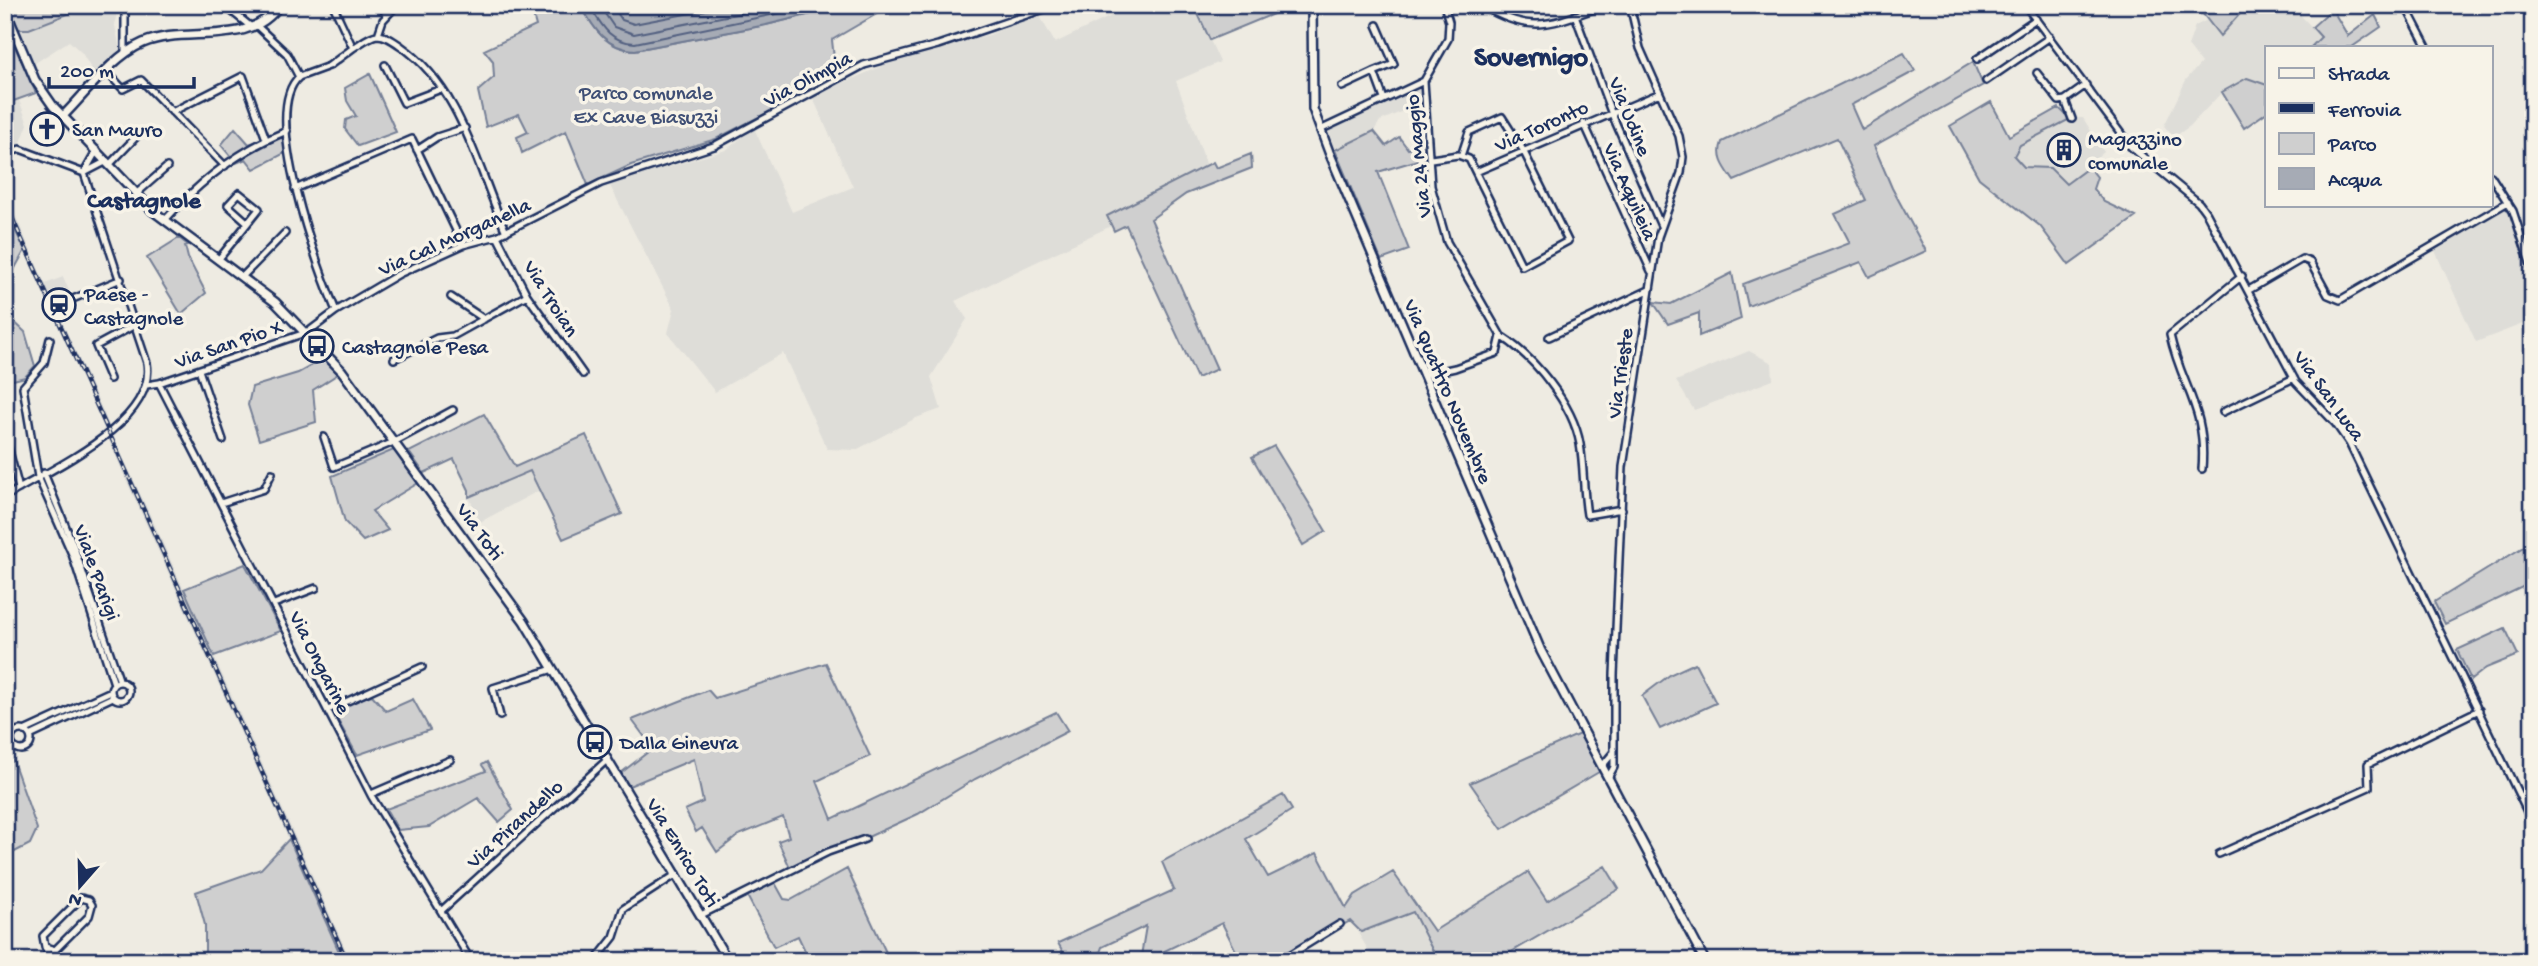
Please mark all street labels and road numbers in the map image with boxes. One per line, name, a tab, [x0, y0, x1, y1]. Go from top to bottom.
street label: Via Olimpia	[759, 47, 858, 115]
street label: Via Udine	[1600, 73, 1655, 161]
street label: Via 24 Maggio	[1402, 93, 1439, 219]
street label: Via Toronto	[1491, 96, 1593, 160]
street label: Via Aquileia	[1595, 139, 1661, 246]
street label: Via Cal Morganella	[375, 194, 537, 284]
street label: Via Troian	[515, 256, 582, 343]
street label: Via Quattro Novembre	[1395, 295, 1496, 489]
street label: Via San Pio X	[171, 316, 287, 377]
street label: Via Trieste	[1604, 326, 1641, 421]
street label: Via San Luca	[2285, 346, 2369, 448]
street label: Via Toti	[448, 499, 507, 567]
street label: Viale Parigi	[66, 521, 124, 624]
street label: Via Ongarine	[281, 607, 355, 720]
street label: Via Pirandello	[462, 776, 570, 876]
street label: Via Enrico Toti	[638, 794, 723, 913]

